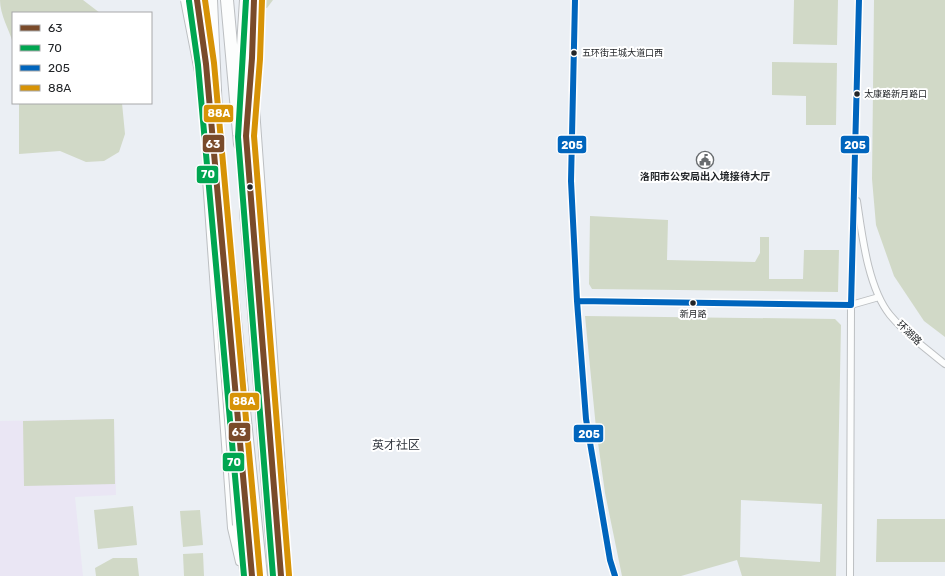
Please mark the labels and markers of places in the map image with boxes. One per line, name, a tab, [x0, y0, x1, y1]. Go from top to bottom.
marker: 五环街王城大道口西	[569, 48, 579, 58]
place label: 五环街王城大道口西	[582, 48, 663, 58]
marker: 太康路新月路口	[852, 89, 862, 99]
place label: 太康路新月路口	[864, 89, 927, 99]
public building icon: 洛阳市公安局出入境接待大厅	[695, 150, 715, 170]
place label: 洛阳市公安局出入境接待大厅	[640, 170, 770, 183]
unlabelled marker	[245, 182, 255, 192]
marker: 新月路	[688, 298, 698, 308]
place label: 新月路	[679, 309, 707, 319]

